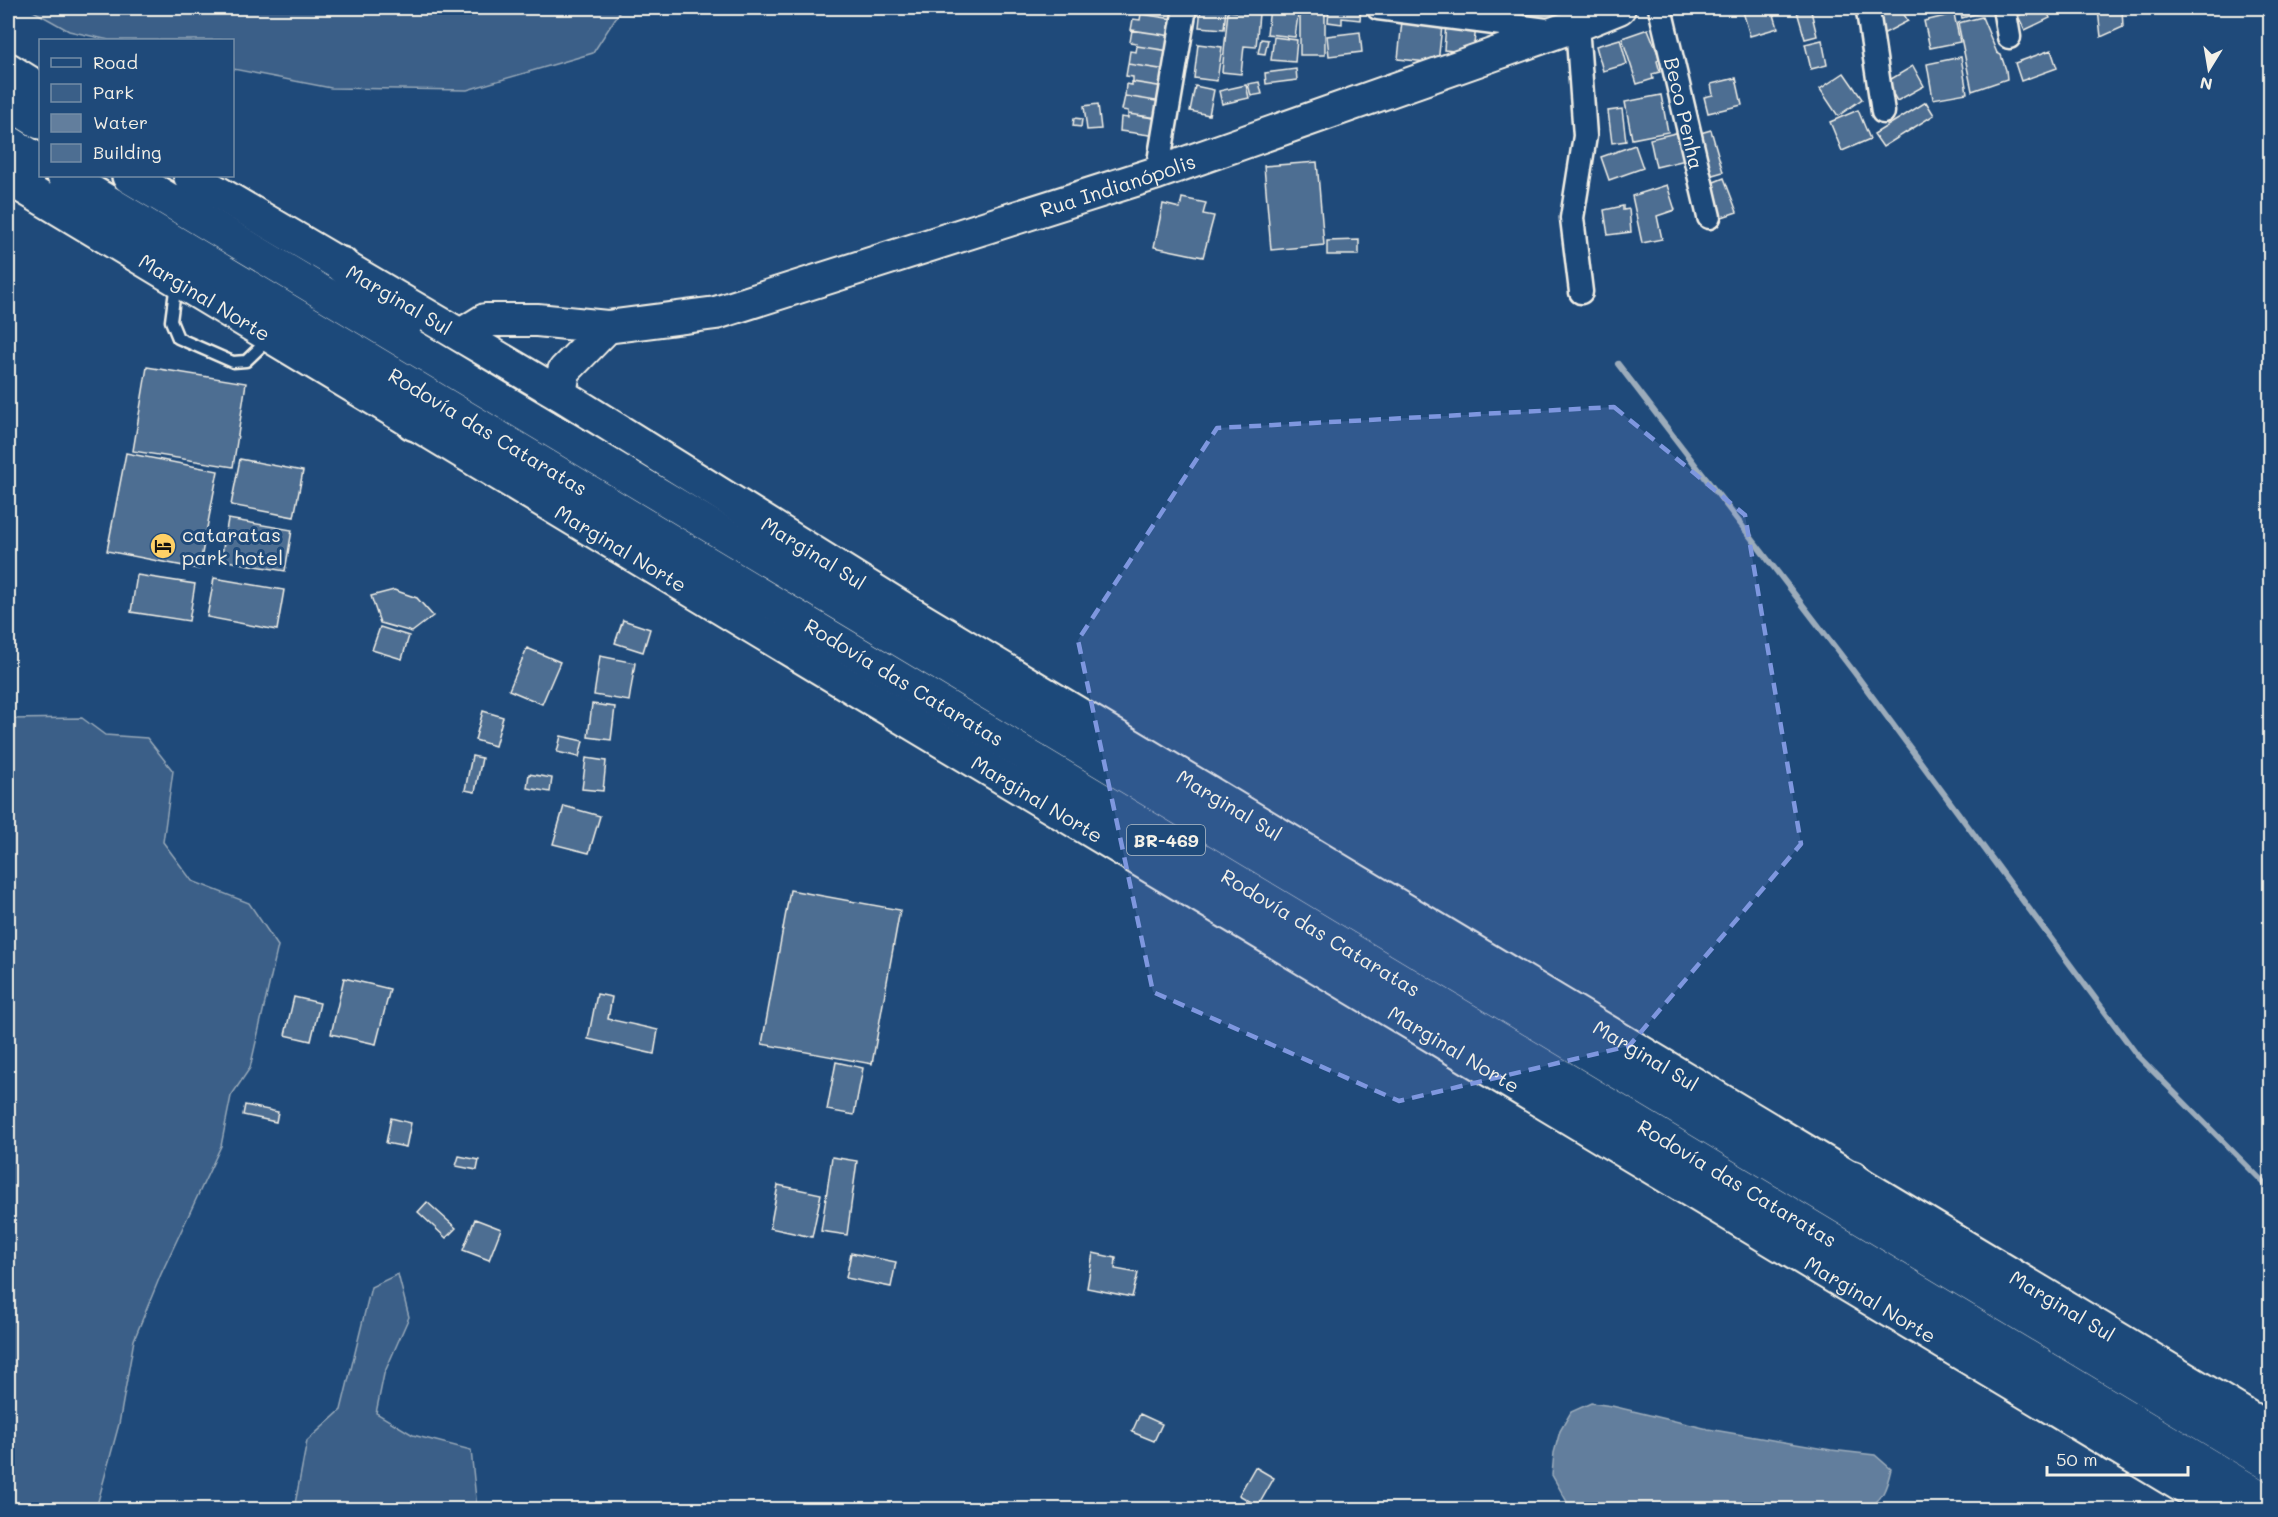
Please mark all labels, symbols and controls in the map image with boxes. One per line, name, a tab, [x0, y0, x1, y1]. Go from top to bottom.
legend	[39, 39, 234, 177]
north arrow	[2179, 39, 2239, 99]
text: Road	[93, 50, 138, 74]
street label: Beco Penha	[1659, 55, 1710, 172]
text: N	[2198, 73, 2214, 96]
text: Park	[93, 80, 134, 104]
text: Water	[93, 110, 148, 134]
text: Building	[93, 140, 161, 164]
street label: Rua Indianópolis	[1037, 148, 1199, 222]
street label: Marginal Norte	[134, 247, 275, 346]
street label: Marginal Sul	[342, 258, 457, 341]
street label: Rodovía das Cataratas	[384, 361, 593, 501]
street label: Marginal Norte	[551, 498, 692, 597]
street label: Marginal Sul	[757, 510, 871, 595]
place label: cataratas park hotel	[182, 521, 283, 570]
hotel icon: cataratas park hotel	[148, 531, 178, 561]
street label: Rodovía das Cataratas	[800, 612, 1009, 752]
street label: Marginal Norte	[967, 749, 1108, 848]
street label: Marginal Sul	[1172, 763, 1287, 846]
road number: BR-469	[1127, 825, 1205, 855]
street label: Rodovía das Cataratas	[1217, 862, 1425, 1002]
street label: Marginal Norte	[1383, 999, 1525, 1098]
street label: Marginal Sul	[1589, 1013, 1704, 1097]
street label: Rodovía das Cataratas	[1633, 1113, 1842, 1253]
street label: Marginal Norte	[1800, 1249, 1941, 1349]
street label: Marginal Sul	[2005, 1264, 2120, 1347]
scale bar	[2047, 1439, 2188, 1477]
text: 50 m	[2056, 1447, 2098, 1471]

